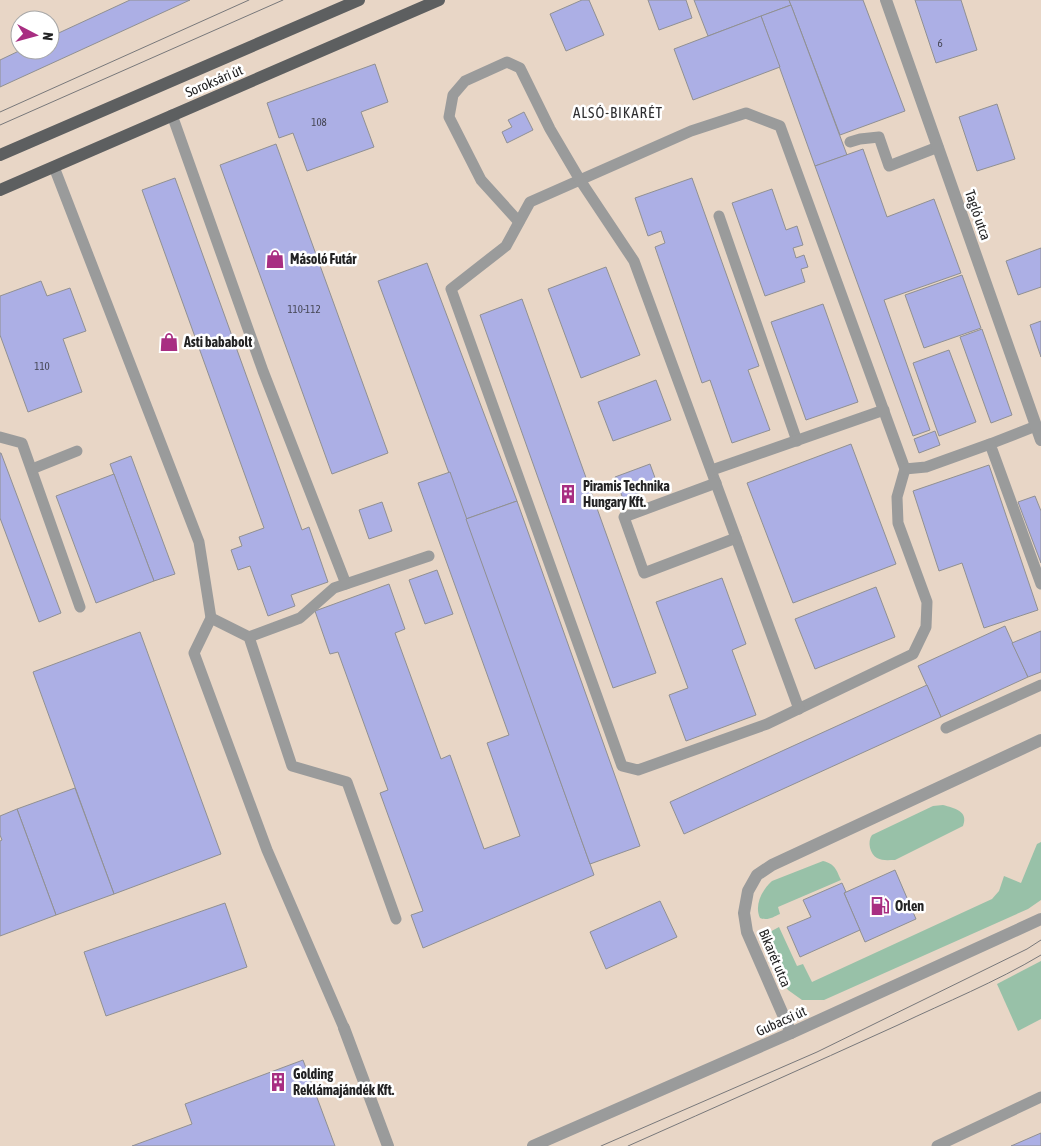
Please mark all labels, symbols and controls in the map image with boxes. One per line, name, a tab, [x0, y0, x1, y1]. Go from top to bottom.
north arrow	[10, 10, 60, 60]
text: N	[40, 31, 56, 41]
house number: 6	[937, 37, 943, 49]
street label: Soroksári út	[183, 62, 245, 100]
district label: ALSÓ-BIKARÉT	[573, 104, 663, 121]
house number: 108	[311, 116, 327, 128]
street label: Tagló utca	[962, 188, 994, 242]
shop icon: Másoló Futár	[264, 248, 286, 270]
place label: Másoló Futár	[290, 251, 357, 267]
house number: 110-112	[287, 303, 321, 315]
shop icon: Asti bababolt	[158, 331, 180, 353]
place label: Asti bababolt	[183, 334, 252, 350]
house number: 110	[34, 360, 50, 372]
place label: Piramis Technika Hungary Kft.	[583, 478, 670, 510]
building icon: Piramis Technika Hungary Kft.	[557, 483, 579, 505]
fuel station icon: Orlen	[869, 895, 891, 917]
place label: Orlen	[895, 898, 924, 914]
street label: Bikarét utca	[756, 927, 794, 989]
street label: Gubacsi út	[753, 1003, 809, 1039]
place label: Golding Reklámajándék Kft.	[293, 1066, 395, 1098]
building icon: Golding Reklámajándék Kft.	[267, 1071, 289, 1093]

